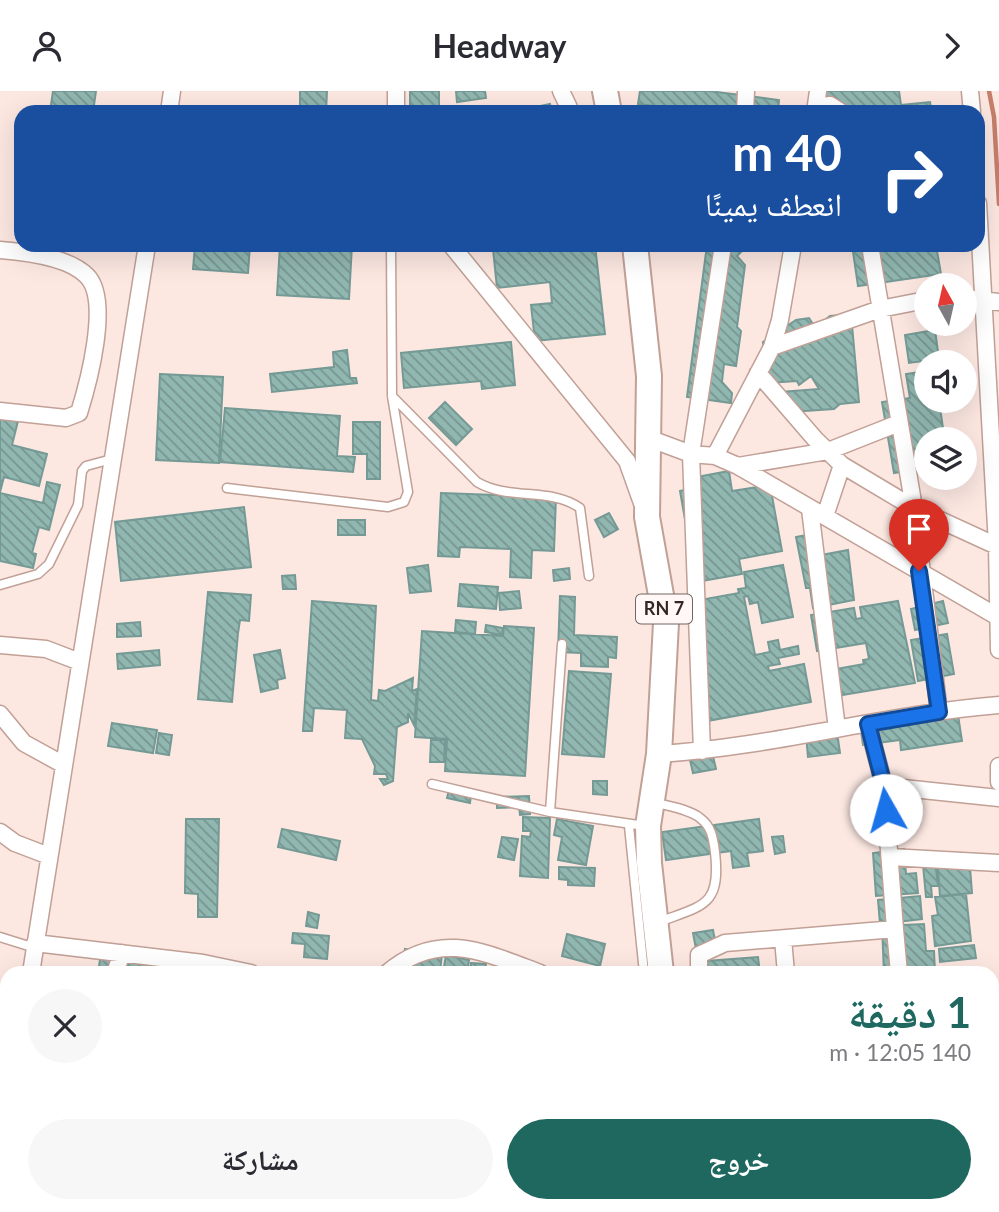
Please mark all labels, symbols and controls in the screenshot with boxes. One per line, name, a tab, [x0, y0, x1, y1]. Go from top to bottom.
text: Headway	[433, 26, 566, 65]
icon: person	[28, 27, 66, 65]
icon: forward	[933, 27, 971, 65]
text: 40 m	[732, 123, 842, 181]
icon: right	[866, 133, 957, 224]
text: انعطف يمينًا	[705, 184, 842, 223]
north arrow	[914, 273, 976, 336]
map controls	[914, 273, 977, 490]
button: sound	[914, 350, 977, 413]
button: layers	[914, 427, 977, 490]
pin	[889, 499, 949, 571]
icon: arrive	[900, 510, 938, 548]
road number: RN 7	[636, 595, 692, 623]
position arrow	[849, 773, 923, 847]
text: 1 دقيقة	[848, 987, 971, 1037]
button: close	[28, 989, 102, 1063]
text: 140 m · 12:05	[829, 1038, 971, 1066]
button: مشاركة	[28, 1119, 493, 1199]
button: خروج	[507, 1119, 971, 1199]

